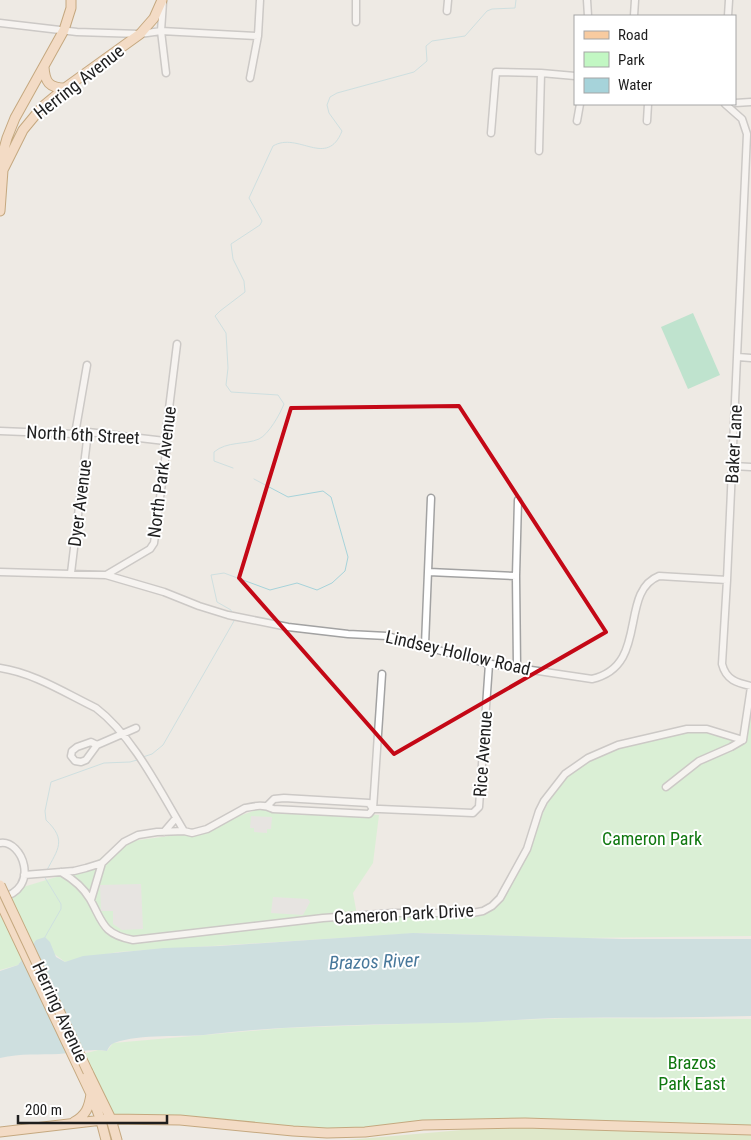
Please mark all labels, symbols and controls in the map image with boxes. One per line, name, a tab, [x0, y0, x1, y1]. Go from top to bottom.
legend	[574, 15, 736, 105]
text: Road	[618, 26, 648, 44]
street label: Herring Avenue	[30, 40, 128, 123]
text: Park	[618, 51, 645, 69]
text: Water	[618, 76, 653, 94]
street label: Baker Lane	[721, 404, 746, 484]
street label: North Park Avenue	[143, 405, 180, 539]
street label: North 6th Street	[26, 421, 140, 448]
street label: Dyer Avenue	[64, 458, 95, 548]
street label: Lindsey Hollow Road	[384, 626, 533, 679]
street label: Rice Avenue	[469, 710, 496, 798]
park label: Cameron Park	[602, 828, 702, 849]
street label: Cameron Park Drive	[333, 899, 475, 928]
water label: Brazos River	[329, 948, 420, 975]
street label: Herring Avenue	[28, 958, 93, 1065]
park label: Brazos Park East	[658, 1052, 726, 1094]
scale bar	[18, 1092, 166, 1124]
text: 200 m	[25, 1101, 62, 1119]

